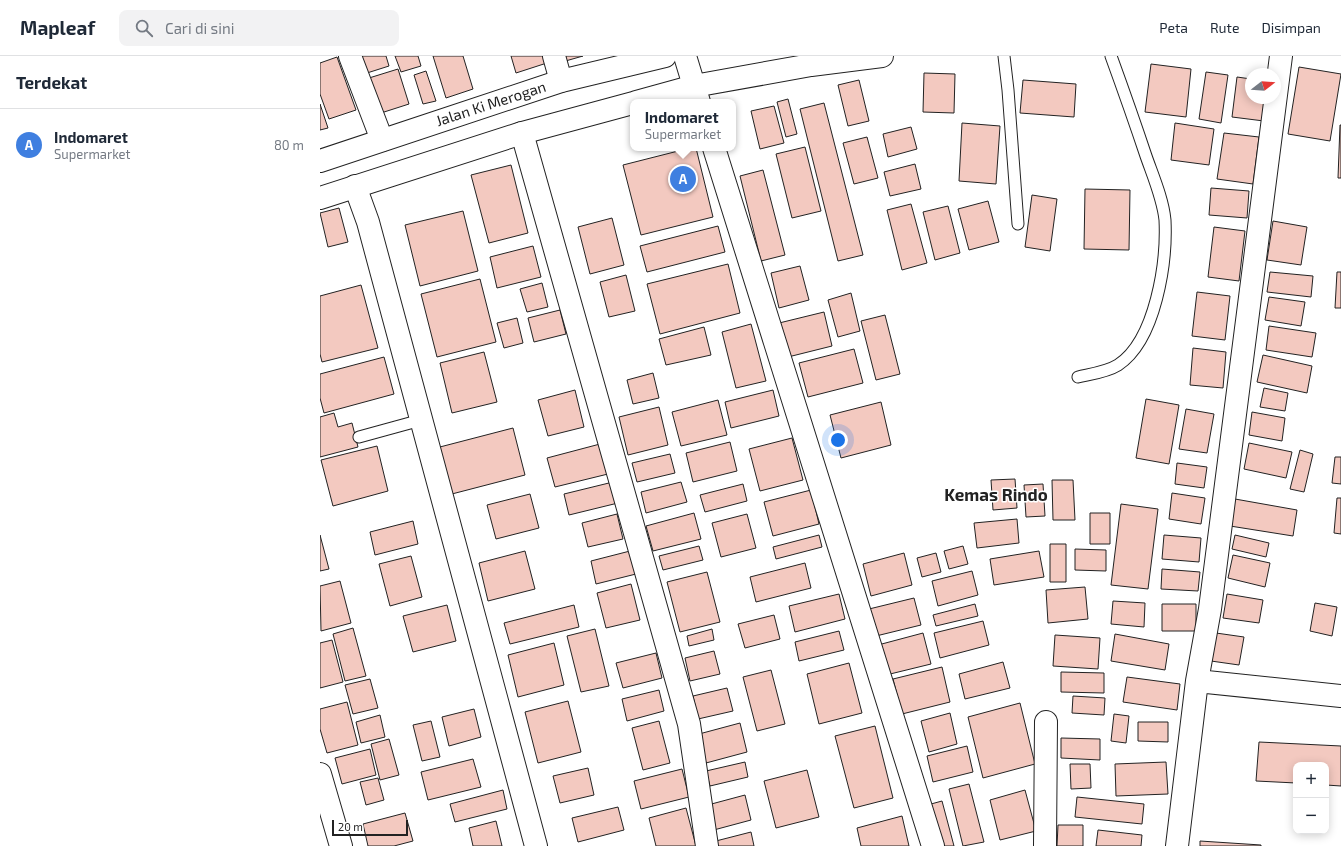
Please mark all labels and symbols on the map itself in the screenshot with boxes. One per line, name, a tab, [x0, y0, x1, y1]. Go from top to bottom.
north arrow	[1245, 68, 1281, 104]
street label: Jalan Ki Merogan	[433, 77, 548, 129]
pin: A	[670, 164, 696, 194]
your location	[828, 430, 848, 450]
district label: Kemas Rindo	[944, 484, 1048, 504]
scale bar	[332, 818, 408, 837]

